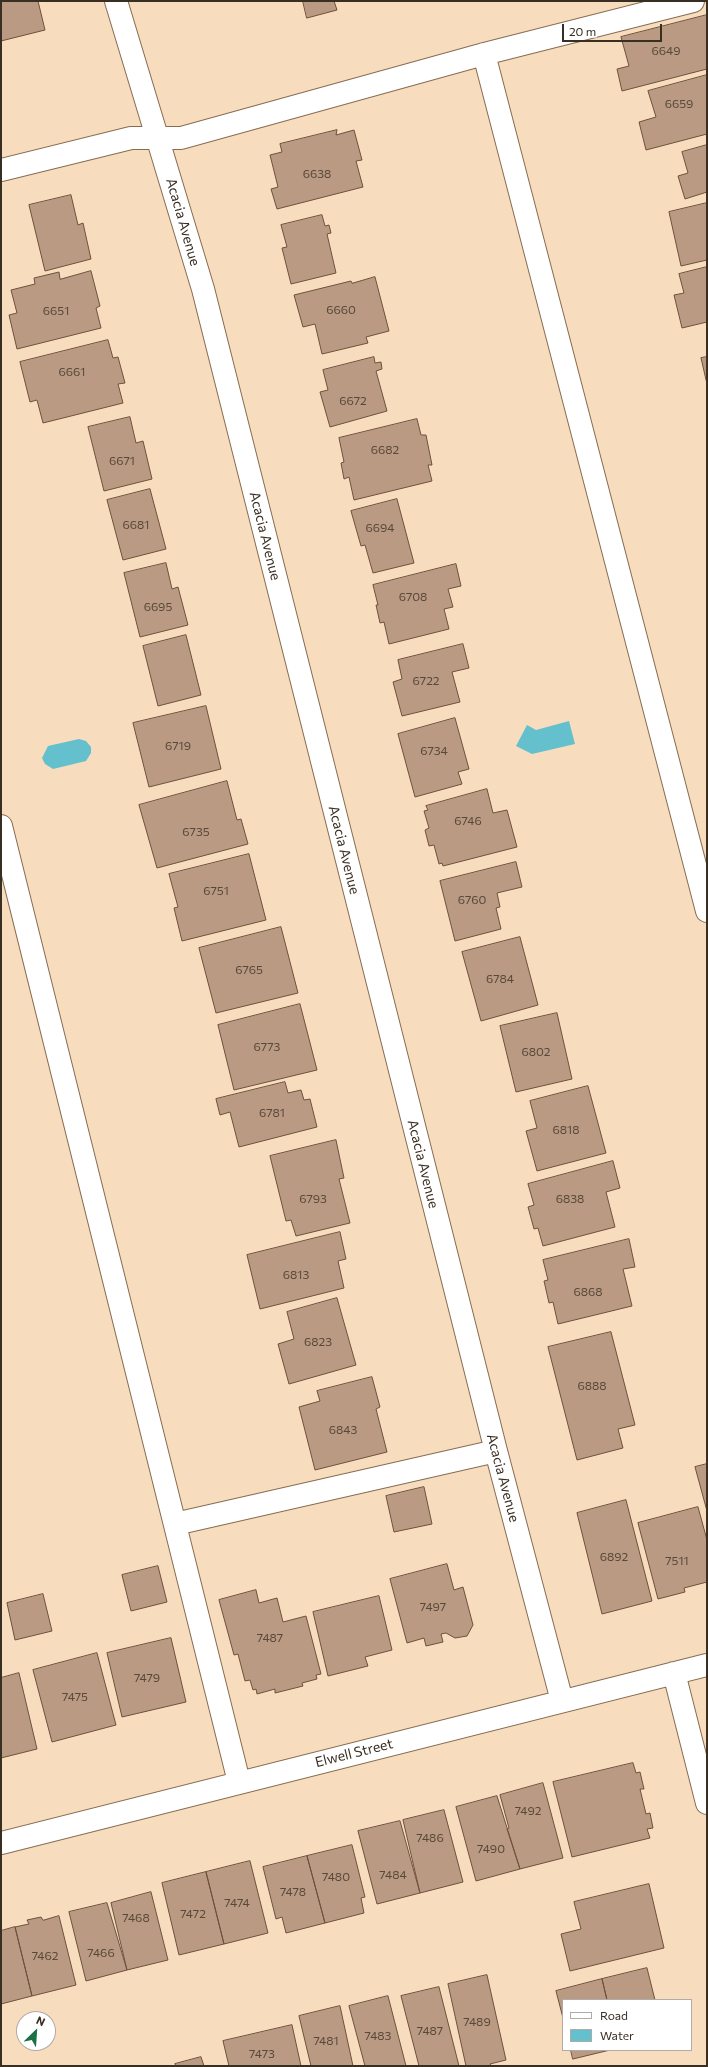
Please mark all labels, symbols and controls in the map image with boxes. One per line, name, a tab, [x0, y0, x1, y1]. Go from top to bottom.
scale bar	[564, 16, 664, 42]
text: 20 m	[569, 24, 596, 38]
house number: 6649	[651, 44, 681, 58]
house number: 6659	[665, 97, 693, 111]
house number: 6638	[303, 167, 331, 181]
street label: Acacia Avenue	[162, 176, 204, 268]
house number: 6660	[326, 303, 356, 317]
house number: 6651	[43, 304, 69, 318]
house number: 6661	[59, 365, 85, 379]
house number: 6672	[339, 394, 367, 408]
house number: 6682	[371, 443, 399, 457]
house number: 6671	[109, 454, 135, 468]
street label: Acacia Avenue	[246, 490, 284, 582]
house number: 6681	[123, 518, 149, 532]
house number: 6694	[366, 521, 394, 535]
house number: 6708	[399, 590, 427, 604]
house number: 6695	[144, 600, 172, 614]
house number: 6722	[413, 674, 439, 688]
house number: 6719	[165, 739, 191, 753]
house number: 6734	[420, 744, 448, 758]
street label: Acacia Avenue	[325, 804, 363, 896]
house number: 6746	[454, 814, 482, 828]
house number: 6735	[182, 825, 210, 839]
house number: 6751	[203, 884, 229, 898]
house number: 6760	[458, 893, 486, 907]
house number: 6765	[235, 963, 263, 977]
house number: 6784	[486, 972, 514, 986]
house number: 6773	[254, 1040, 280, 1054]
house number: 6802	[521, 1045, 551, 1059]
house number: 6781	[259, 1106, 285, 1120]
street label: Acacia Avenue	[404, 1118, 442, 1210]
house number: 6818	[553, 1123, 579, 1137]
house number: 6793	[299, 1192, 327, 1206]
house number: 6838	[556, 1192, 584, 1206]
house number: 6813	[283, 1268, 309, 1282]
house number: 6868	[573, 1285, 603, 1299]
house number: 6823	[304, 1335, 332, 1349]
house number: 6888	[577, 1379, 607, 1393]
house number: 6843	[329, 1423, 357, 1437]
street label: Acacia Avenue	[483, 1432, 523, 1524]
house number: 6892	[600, 1550, 628, 1564]
house number: 7511	[665, 1554, 689, 1568]
house number: 7497	[420, 1600, 446, 1614]
house number: 7487	[257, 1631, 283, 1645]
house number: 7479	[134, 1671, 160, 1685]
house number: 7475	[62, 1690, 88, 1704]
street label: Elwell Street	[313, 1735, 395, 1771]
house number: 7492	[515, 1804, 541, 1818]
house number: 7486	[416, 1831, 444, 1845]
house number: 7490	[477, 1842, 505, 1856]
house number: 7484	[379, 1868, 407, 1882]
house number: 7480	[322, 1870, 350, 1884]
house number: 7478	[280, 1885, 306, 1899]
house number: 7474	[224, 1896, 250, 1910]
house number: 7472	[180, 1907, 206, 1921]
house number: 7468	[122, 1911, 150, 1925]
house number: 7466	[87, 1946, 115, 1960]
house number: 7462	[32, 1949, 58, 1963]
legend	[562, 1999, 692, 2051]
text: Road	[600, 2008, 628, 2022]
north arrow	[16, 2011, 56, 2051]
text: N	[34, 2013, 47, 2028]
house number: 7489	[463, 2015, 491, 2029]
house number: 7487	[417, 2024, 443, 2038]
text: Water	[600, 2028, 634, 2042]
house number: 7483	[365, 2029, 391, 2043]
house number: 7481	[313, 2034, 339, 2048]
house number: 7473	[249, 2047, 275, 2061]

